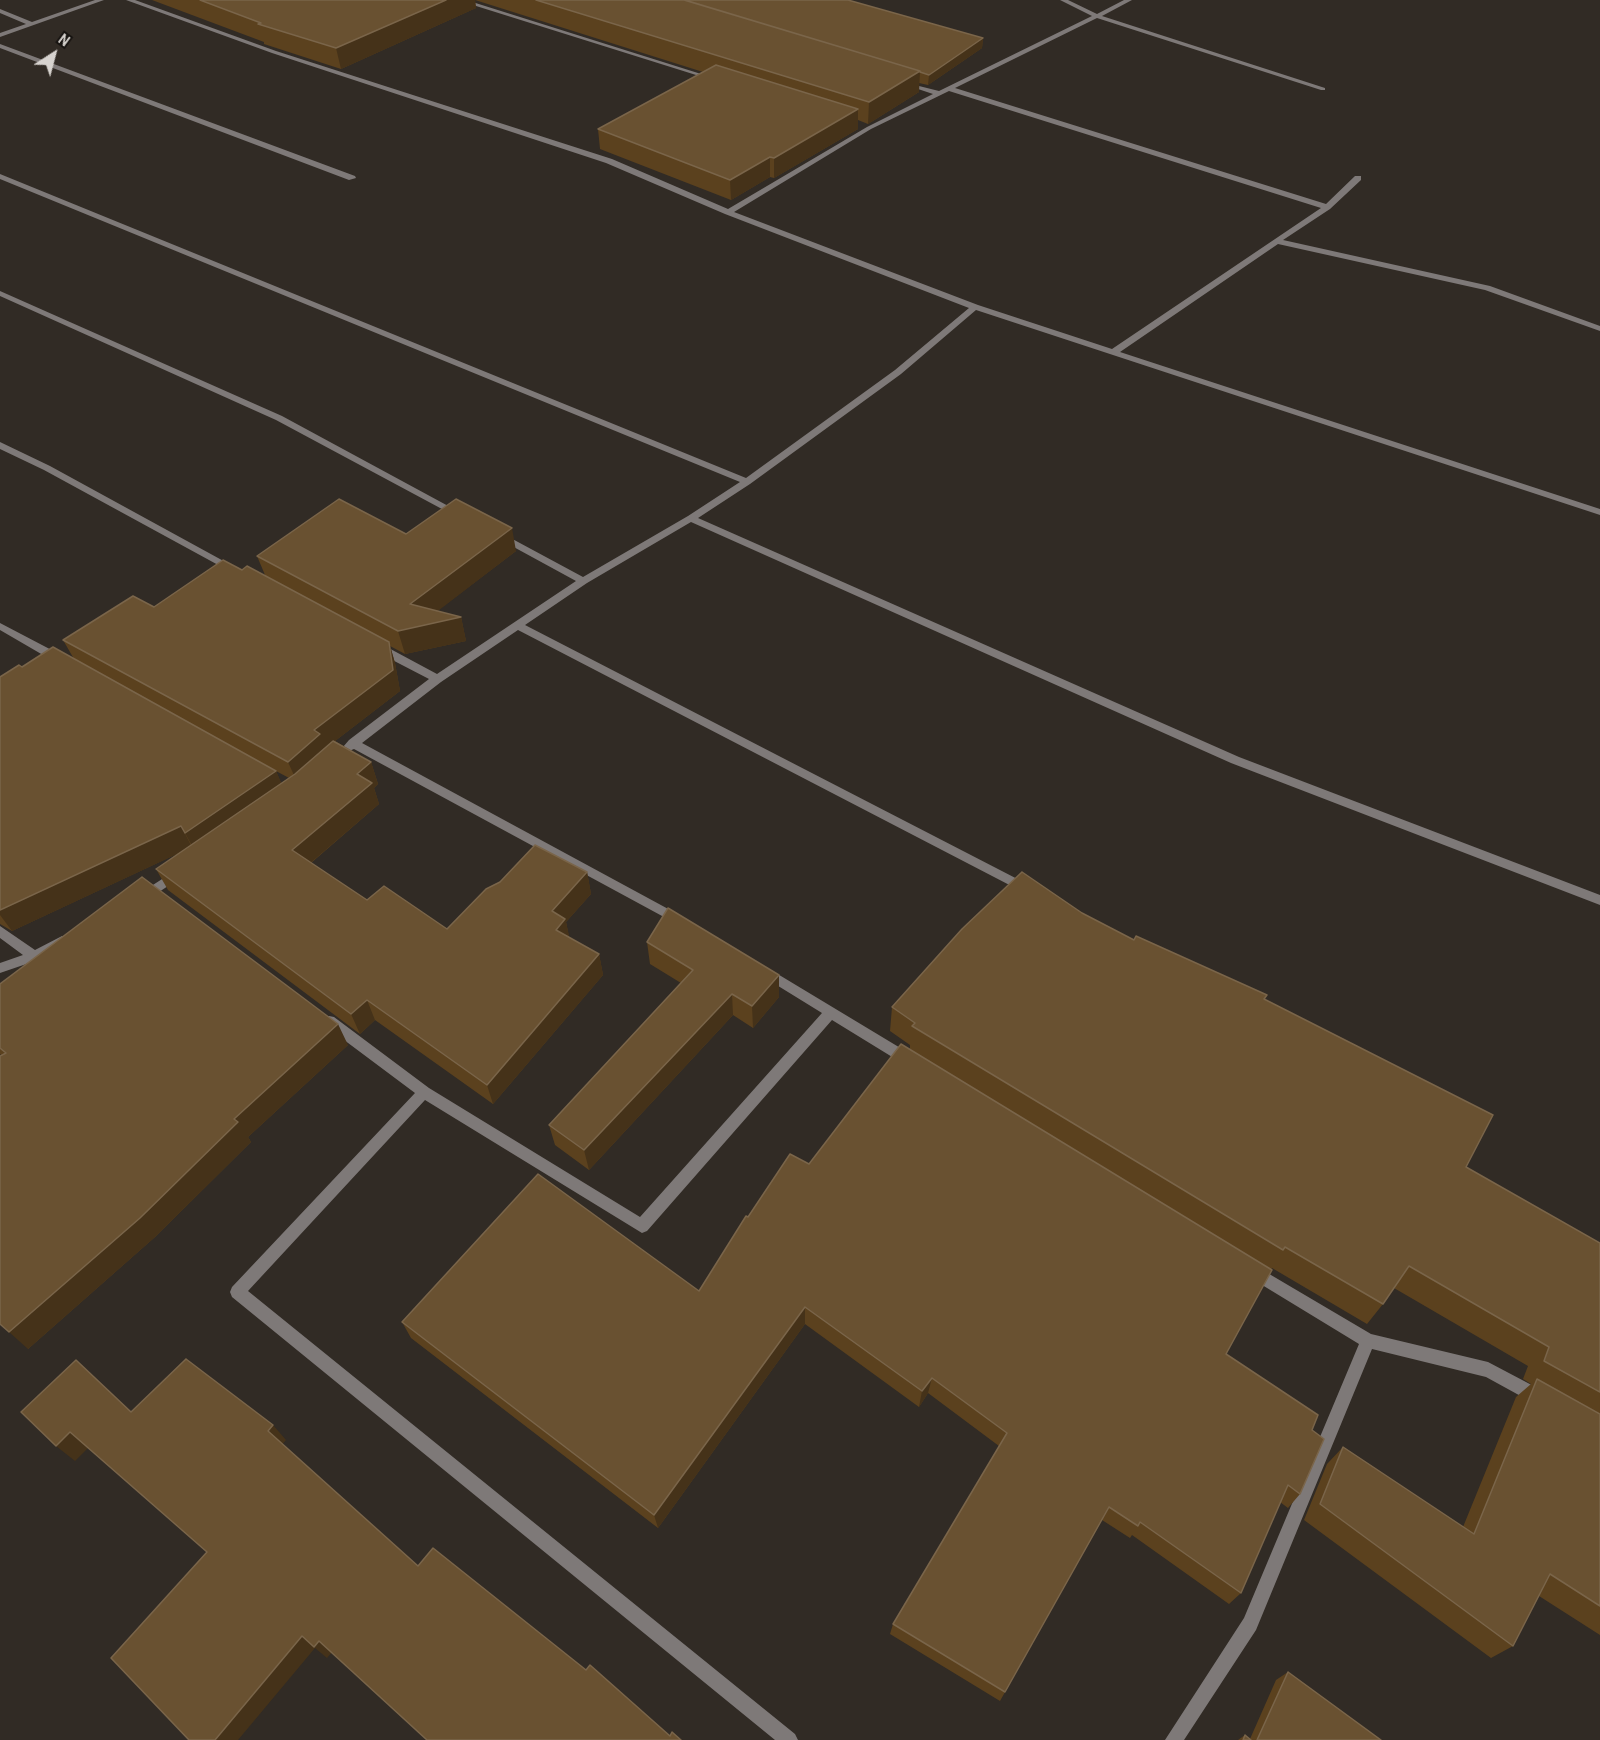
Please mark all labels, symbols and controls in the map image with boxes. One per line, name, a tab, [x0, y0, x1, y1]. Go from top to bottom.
north arrow	[24, 24, 84, 84]
text: N	[54, 28, 75, 51]

